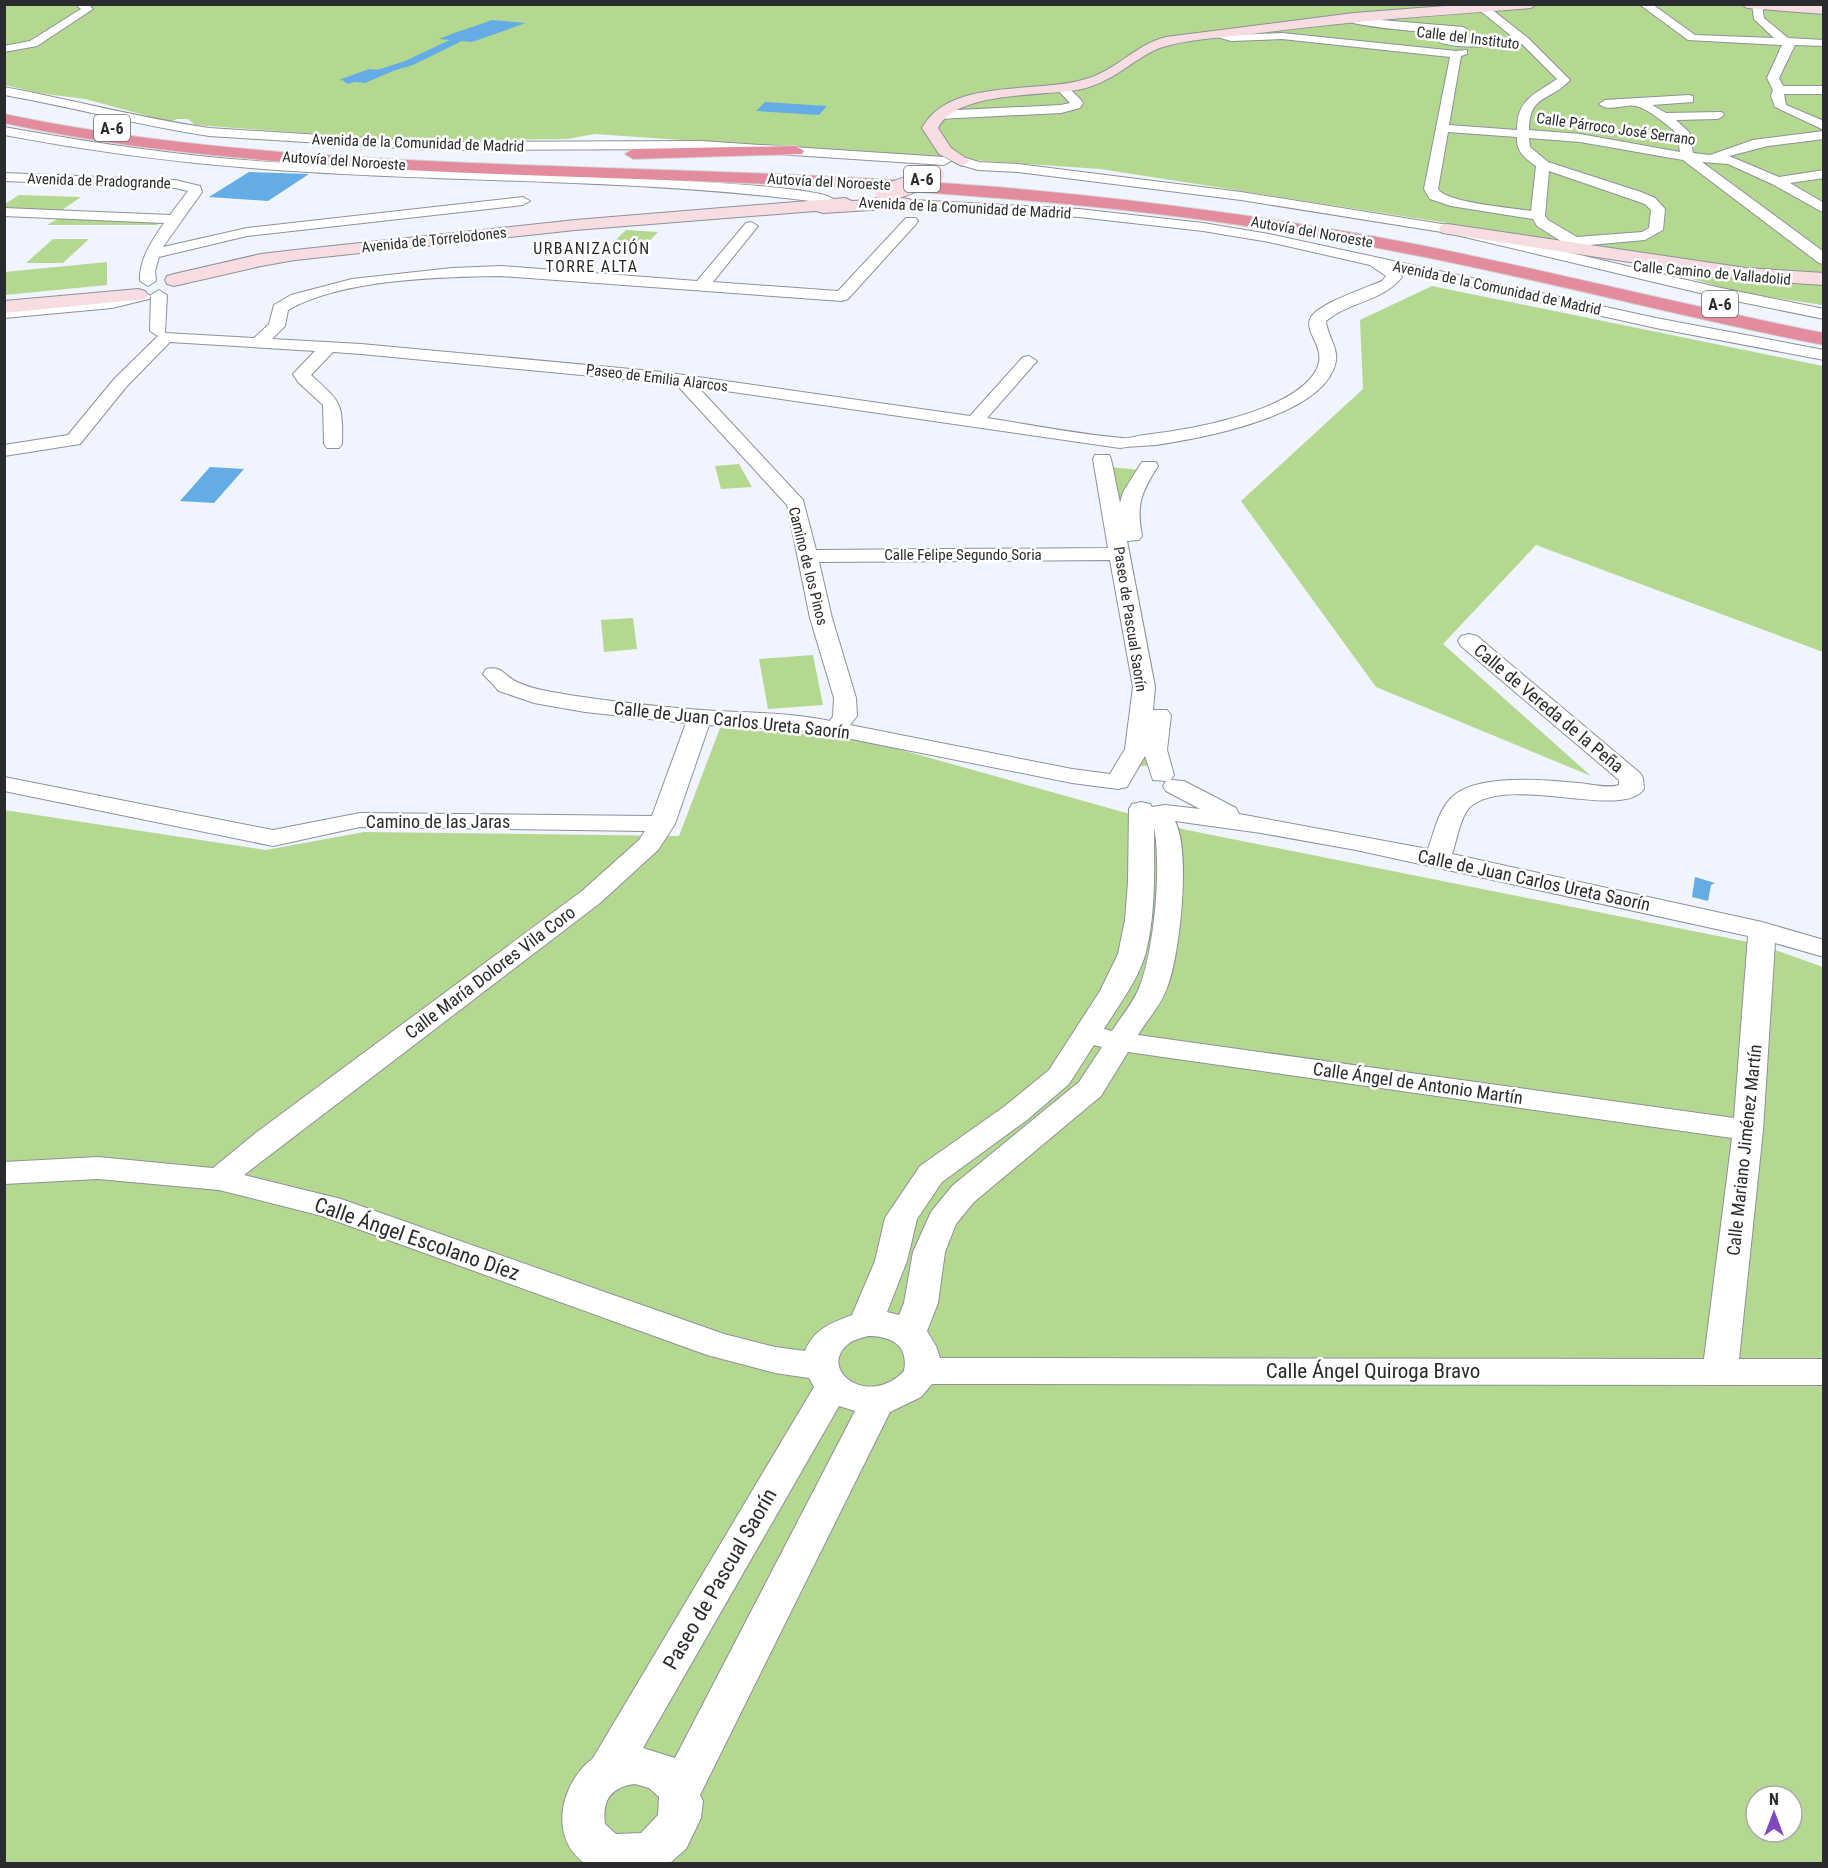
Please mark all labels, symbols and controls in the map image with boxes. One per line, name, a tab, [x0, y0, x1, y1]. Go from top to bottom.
street label: Calle del Instituto	[1415, 23, 1521, 53]
street label: Calle Párroco José Serrano	[1535, 109, 1697, 149]
road number: A-6	[94, 115, 130, 141]
street label: Avenida de la Comunidad de Madrid	[311, 130, 525, 156]
street label: Autovía del Noroeste	[282, 148, 406, 174]
road number: A-6	[904, 166, 940, 192]
street label: Avenida de Pradogrande	[27, 169, 171, 193]
street label: Autovía del Noroeste	[767, 170, 891, 194]
street label: Avenida de la Comunidad de Madrid	[858, 193, 1072, 223]
street label: Autovía del Noroeste	[1250, 212, 1374, 252]
street label: Avenida de Torrelodones	[361, 223, 508, 257]
district label: URBANIZACIÓN TORRE ALTA	[533, 238, 651, 276]
street label: Avenida de la Comunidad de Madrid	[1391, 257, 1603, 319]
street label: Calle Camino de Valladolid	[1632, 257, 1792, 289]
road number: A-6	[1702, 291, 1738, 317]
street label: Paseo de Emilia Alarcos	[585, 360, 729, 396]
street label: Camino de los Pinos	[785, 505, 831, 627]
street label: Paseo de Pascual Saorín	[1110, 545, 1150, 693]
street label: Calle Felipe Segundo Soria	[884, 546, 1042, 564]
street label: Calle de Vereda de la Peña	[1470, 639, 1628, 777]
street label: Calle de Juan Carlos Ureta Saorín	[613, 697, 851, 743]
street label: Camino de las Jaras	[366, 811, 510, 832]
street label: Calle de Juan Carlos Ureta Saorín	[1416, 845, 1652, 915]
street label: Calle María Dolores Vila Coro	[401, 901, 579, 1043]
street label: Calle Mariano Jiménez Martín	[1722, 1043, 1766, 1257]
street label: Calle Ángel de Antonio Martín	[1312, 1058, 1524, 1108]
street label: Calle Ángel Escolano Díez	[311, 1193, 523, 1285]
street label: Calle Ángel Quiroga Bravo	[1266, 1359, 1480, 1383]
street label: Paseo de Pascual Saorín	[658, 1484, 782, 1674]
north arrow	[1744, 1784, 1804, 1844]
text: N	[1769, 1790, 1779, 1809]

